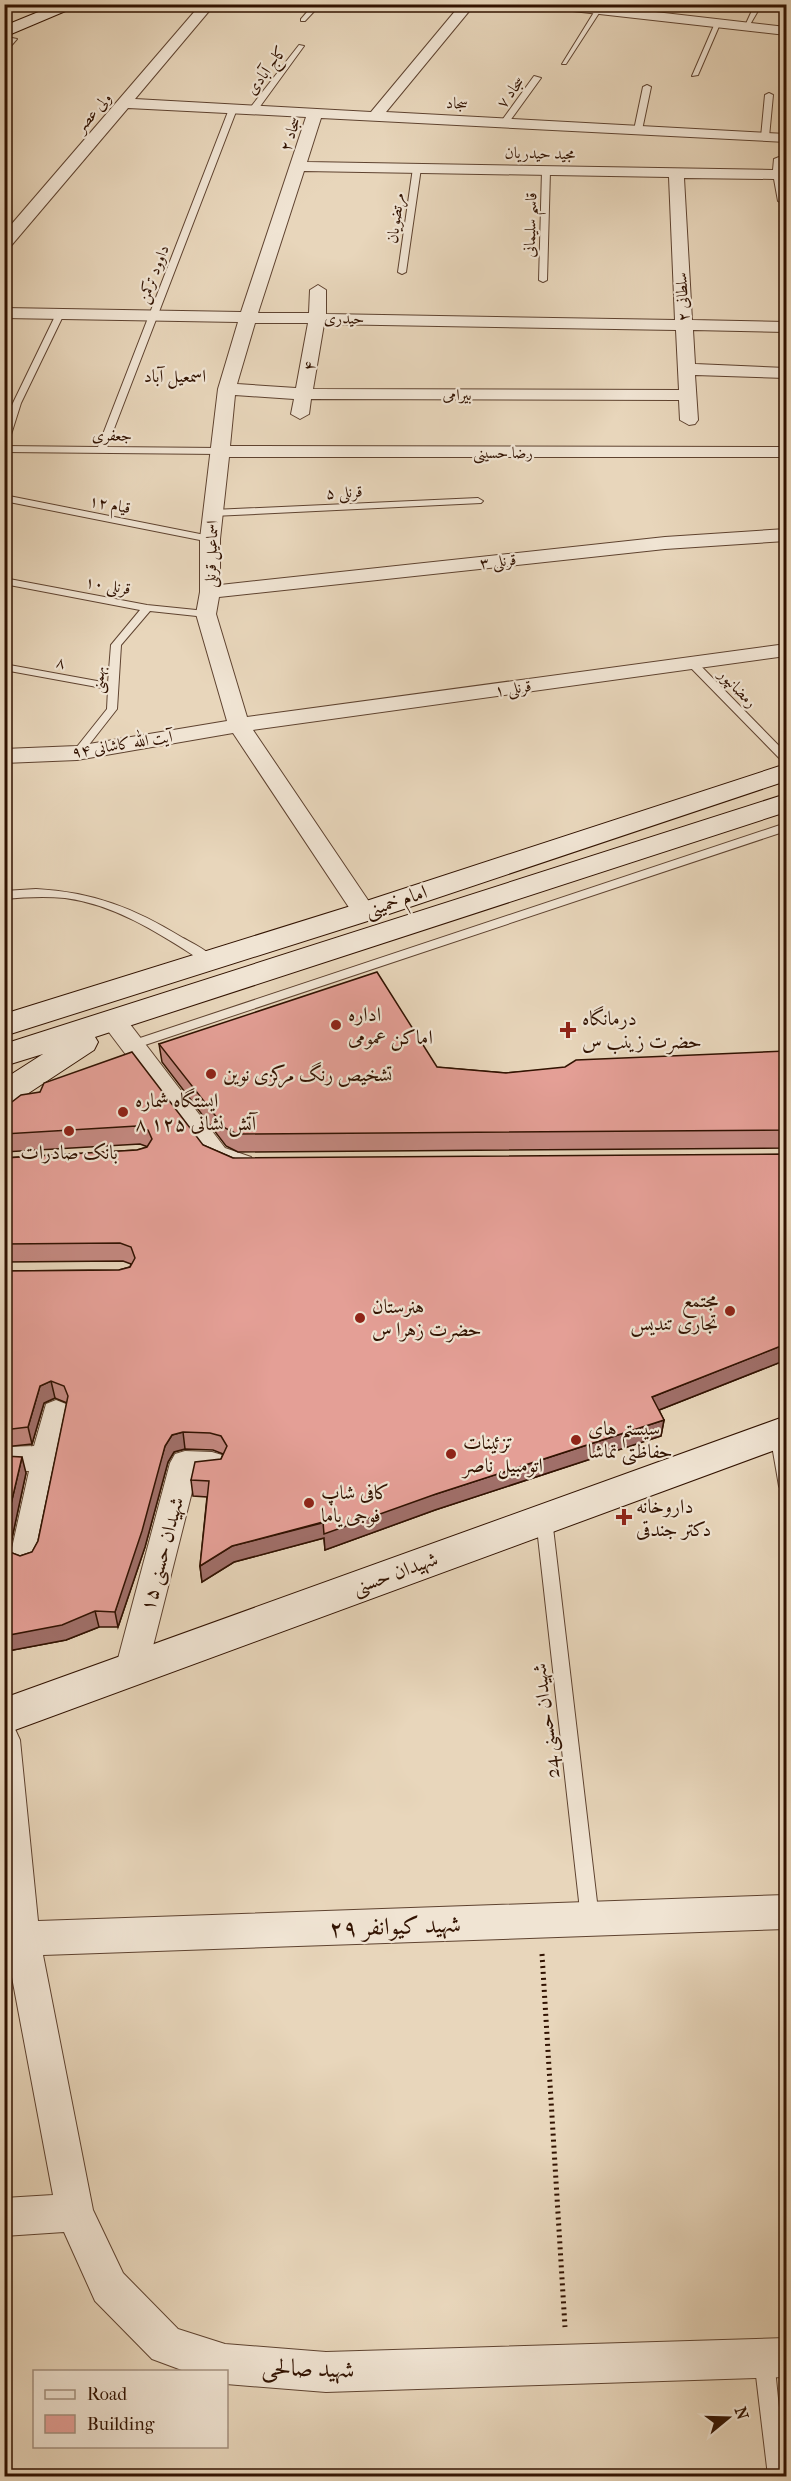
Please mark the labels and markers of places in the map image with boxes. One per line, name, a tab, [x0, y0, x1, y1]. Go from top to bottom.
place label: اداره اماکن عمومی	[348, 1003, 433, 1051]
place label: درمانگاه حضرت زینب س	[582, 1005, 702, 1055]
marker: اداره اماکن عمومی	[329, 1018, 343, 1032]
marker: درمانگاه حضرت زینب س	[559, 1021, 577, 1039]
place label: تشخیص رنگ مرکزی نوین	[223, 1061, 392, 1088]
marker: تشخیص رنگ مرکزی نوین	[204, 1067, 218, 1081]
place label: ایستگاه شماره ۸ آتش نشانی ۱۲۵	[135, 1087, 259, 1137]
marker: ایستگاه شماره ۸ آتش نشانی ۱۲۵	[116, 1105, 130, 1119]
marker: بانک صادرات	[62, 1124, 76, 1138]
place label: بانک صادرات	[20, 1141, 118, 1164]
place label: مجتمع تجاری تندیس	[630, 1289, 718, 1337]
place label: هنرستان حضرت زهرا س	[372, 1295, 482, 1343]
marker: مجتمع تجاری تندیس	[723, 1304, 737, 1318]
marker: هنرستان حضرت زهرا س	[353, 1311, 367, 1325]
place label: سیستم های حفاظتی تماشا	[588, 1417, 673, 1466]
place label: تزئینات اتومبیل ناصر	[461, 1431, 543, 1480]
marker: سیستم های حفاظتی تماشا	[569, 1433, 583, 1447]
marker: تزئینات اتومبیل ناصر	[444, 1447, 458, 1461]
place label: کافی شاپ فوجی یاما	[321, 1481, 390, 1528]
place label: داروخانه دکتر جندقی	[636, 1495, 711, 1541]
marker: کافی شاپ فوجی یاما	[302, 1496, 316, 1510]
marker: داروخانه دکتر جندقی	[617, 1510, 631, 1524]

